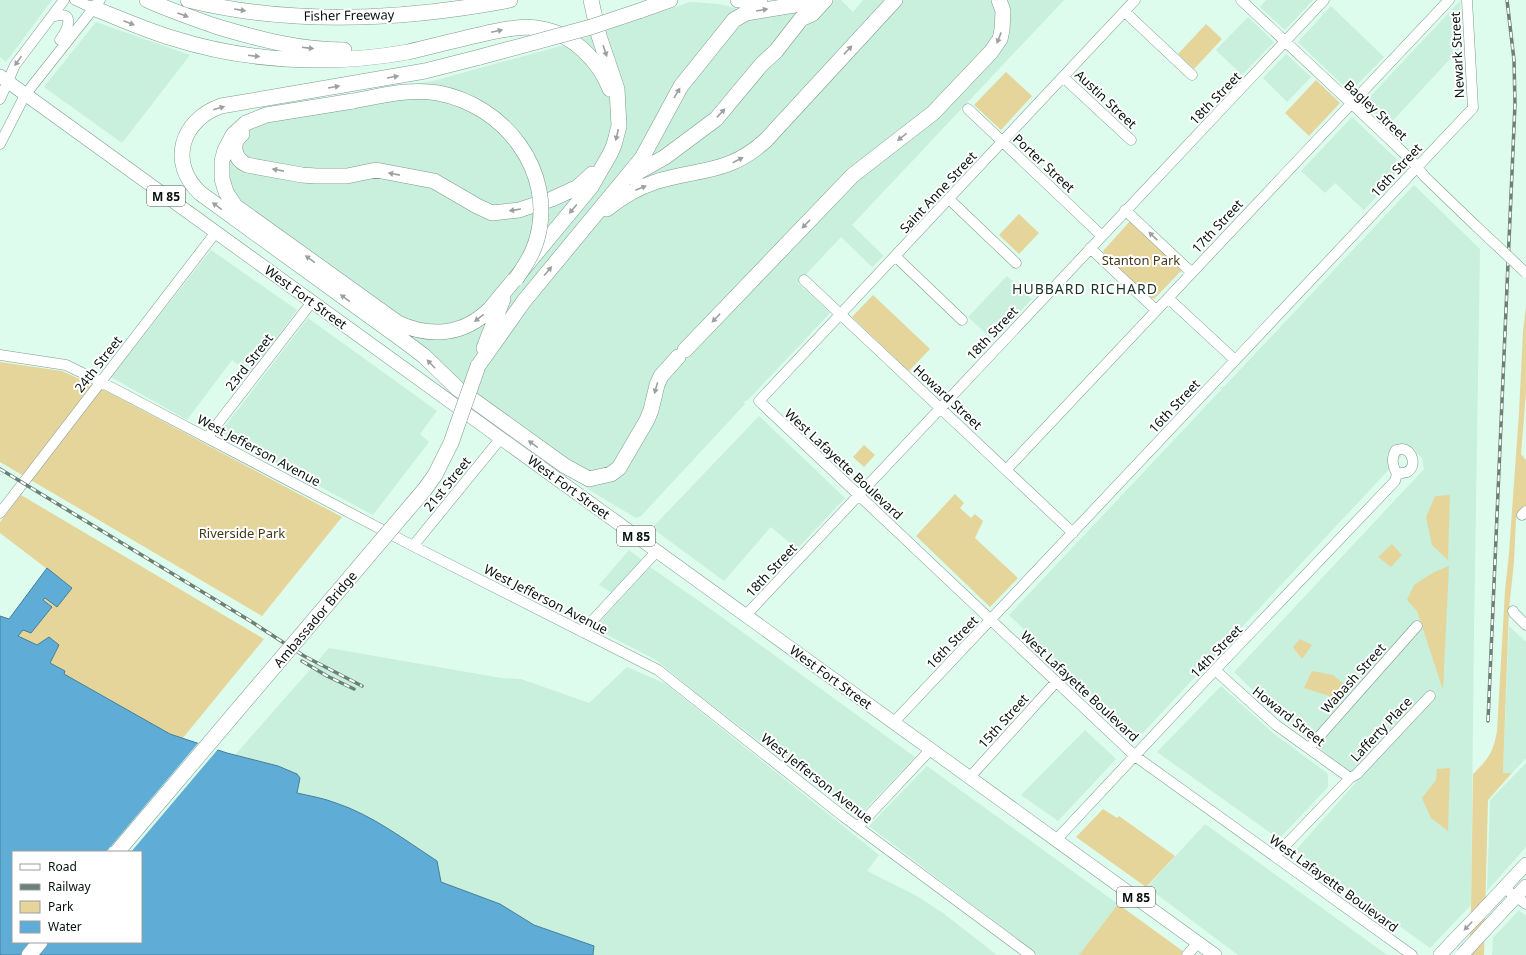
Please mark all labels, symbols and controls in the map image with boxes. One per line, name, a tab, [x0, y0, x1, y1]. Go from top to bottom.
street label: Fisher Freeway	[303, 5, 395, 25]
one-way arrow	[234, 7, 246, 13]
one-way arrow	[756, 7, 768, 13]
street label: Newark Street	[1446, 11, 1468, 99]
one-way arrow	[177, 12, 189, 18]
one-way arrow	[124, 20, 136, 26]
one-way arrow	[491, 28, 504, 34]
one-way arrow	[996, 32, 1002, 44]
one-way arrow	[302, 45, 314, 51]
one-way arrow	[844, 45, 853, 55]
one-way arrow	[602, 46, 608, 58]
one-way arrow	[248, 53, 260, 59]
one-way arrow	[14, 55, 22, 66]
street label: Austin Street	[1071, 66, 1141, 132]
street label: 18th Street	[1185, 67, 1245, 128]
one-way arrow	[386, 74, 399, 80]
street label: Bagley Street	[1340, 76, 1412, 144]
one-way arrow	[328, 84, 340, 90]
one-way arrow	[674, 87, 681, 99]
one-way arrow	[214, 105, 226, 111]
one-way arrow	[716, 108, 725, 118]
one-way arrow	[613, 128, 619, 141]
street label: Porter Street	[1009, 130, 1079, 196]
one-way arrow	[896, 132, 907, 141]
street label: 16th Street	[1366, 139, 1426, 201]
street label: Saint Anne Street	[896, 147, 981, 237]
one-way arrow	[732, 157, 744, 163]
one-way arrow	[271, 167, 284, 173]
one-way arrow	[388, 170, 400, 176]
one-way arrow	[636, 185, 647, 191]
road number: M 85	[147, 186, 185, 206]
street label: 17th Street	[1187, 195, 1247, 257]
one-way arrow	[212, 202, 222, 210]
one-way arrow	[568, 204, 577, 215]
one-way arrow	[509, 207, 521, 213]
one-way arrow	[801, 219, 811, 229]
one-way arrow	[1148, 232, 1157, 241]
park label: Stanton Park	[1102, 251, 1180, 269]
one-way arrow	[305, 255, 315, 263]
street label: West Fort Street	[261, 261, 351, 333]
one-way arrow	[544, 266, 553, 277]
district label: HUBBARD RICHARD	[1012, 279, 1158, 298]
one-way arrow	[340, 294, 351, 302]
street label: 18th Street	[962, 302, 1022, 364]
one-way arrow	[711, 313, 721, 323]
one-way arrow	[473, 314, 484, 323]
street label: 23rd Street	[221, 330, 277, 394]
street label: 24th Street	[70, 332, 126, 396]
one-way arrow	[427, 359, 436, 369]
street label: Howard Street	[910, 361, 986, 434]
street label: 16th Street	[1144, 375, 1204, 437]
one-way arrow	[653, 383, 659, 395]
street label: West Lafayette Boulevard	[781, 405, 907, 523]
street label: West Jefferson Avenue	[194, 410, 324, 490]
one-way arrow	[528, 440, 539, 448]
street label: West Fort Street	[524, 451, 614, 523]
street label: 21st Street	[419, 453, 475, 515]
park label: Riverside Park	[199, 524, 285, 542]
road number: M 85	[617, 526, 655, 546]
street label: 18th Street	[741, 539, 801, 601]
street label: West Jefferson Avenue	[481, 560, 611, 638]
street label: Ambassador Bridge	[269, 567, 361, 671]
street label: 16th Street	[922, 611, 982, 672]
street label: 14th Street	[1186, 620, 1246, 681]
street label: West Lafayette Boulevard	[1017, 627, 1143, 745]
street label: Wabash Street	[1317, 639, 1389, 717]
street label: West Fort Street	[786, 641, 876, 713]
street label: Howard Street	[1249, 682, 1329, 750]
street label: 15th Street	[974, 690, 1032, 752]
street label: Lafferty Place	[1346, 693, 1416, 765]
street label: West Jefferson Avenue	[757, 729, 877, 827]
street label: West Lafayette Boulevard	[1266, 830, 1402, 936]
legend	[12, 851, 142, 943]
text: Road	[48, 858, 77, 875]
text: Railway	[48, 878, 92, 895]
road number: M 85	[1117, 887, 1155, 907]
text: Park	[48, 898, 74, 915]
text: Water	[48, 918, 82, 935]
one-way arrow	[1463, 921, 1473, 931]

